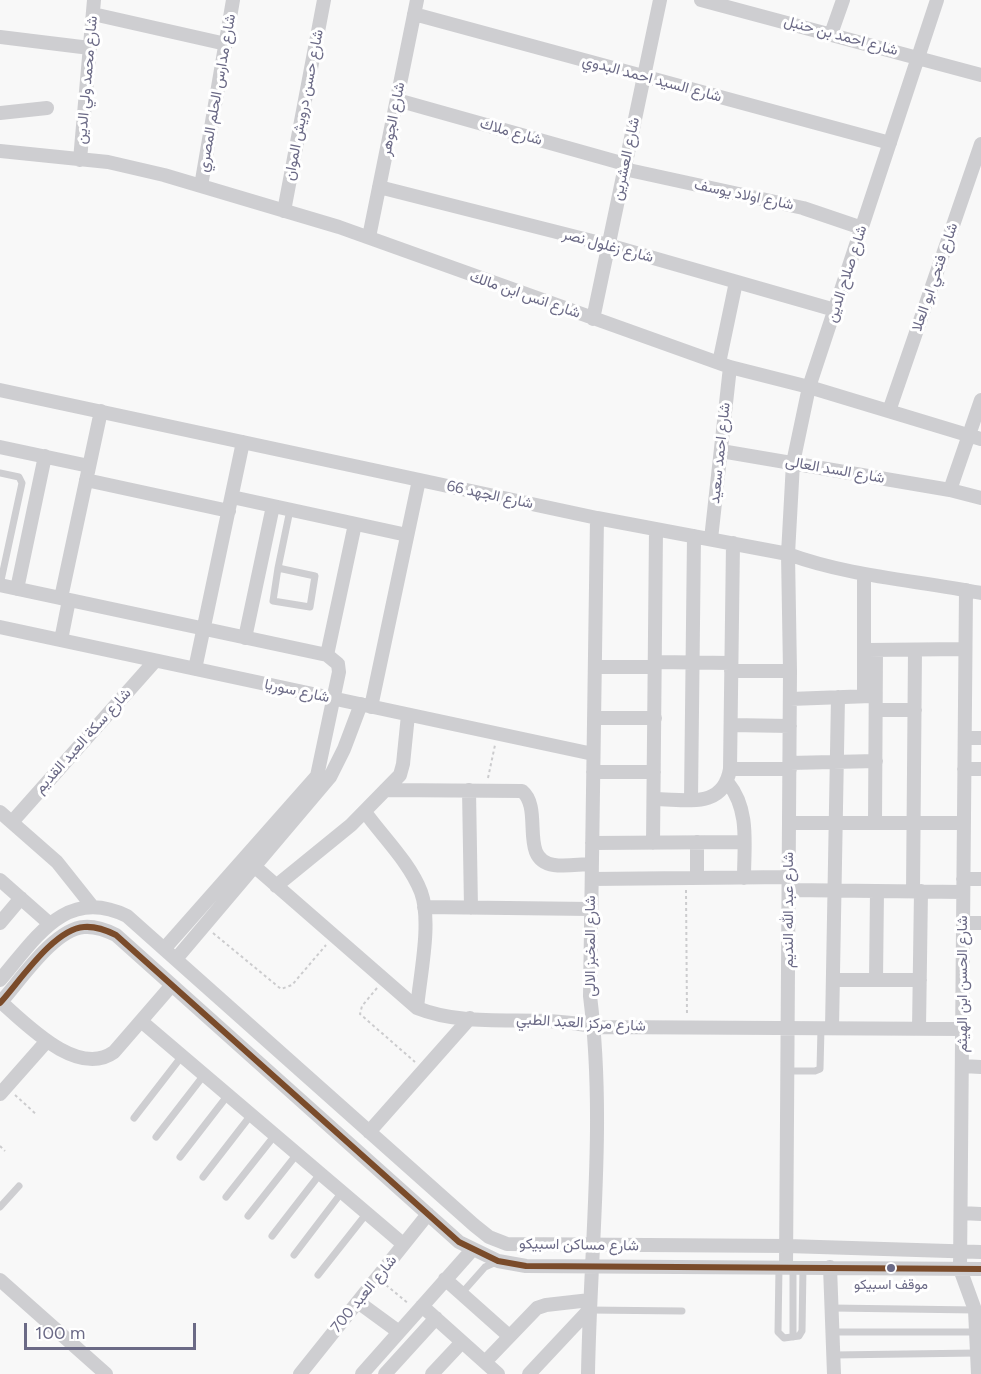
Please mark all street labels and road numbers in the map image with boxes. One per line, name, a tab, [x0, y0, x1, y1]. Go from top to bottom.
street label: شارع مدارس الحلم المصري	[194, 12, 240, 174]
street label: شارع احمد بن حنبل	[782, 12, 900, 60]
street label: شارع محمد ولي الدين	[72, 15, 102, 145]
street label: شارع حسن درويش الموان	[281, 28, 327, 182]
street label: شارع السيد احمد البدوي	[580, 52, 724, 106]
street label: شارع الجوهر	[377, 81, 409, 157]
street label: شارع ملاك	[478, 115, 544, 149]
street label: شارع العشرين	[608, 116, 644, 202]
street label: شارع اولاد يوسف	[693, 176, 795, 214]
street label: شارع فتحي ابو العلا	[908, 220, 962, 334]
street label: شارع صلاح الدين	[823, 223, 871, 325]
street label: شارع زغلول نصر	[561, 225, 655, 267]
street label: شارع انس ابن مالك	[467, 268, 583, 322]
street label: شارع احمد سعيد	[706, 402, 734, 504]
street label: شارع السد العالى	[784, 452, 886, 488]
street label: شارع الجهد 66	[445, 477, 535, 513]
street label: شارع سوريا	[263, 675, 331, 707]
street label: شارع سكة العبد القديم	[31, 685, 135, 797]
street label: شارع عبد الله النديم	[780, 852, 798, 968]
street label: شارع المخبز الالى	[582, 895, 600, 997]
street label: شارع الحسن ابن الهيثم	[954, 915, 972, 1053]
street label: شارع مركز العبد الطبي	[516, 1011, 646, 1035]
street label: شارع مساكن اسبيكو	[519, 1235, 639, 1255]
street label: شارع العبد 700	[327, 1252, 401, 1336]

